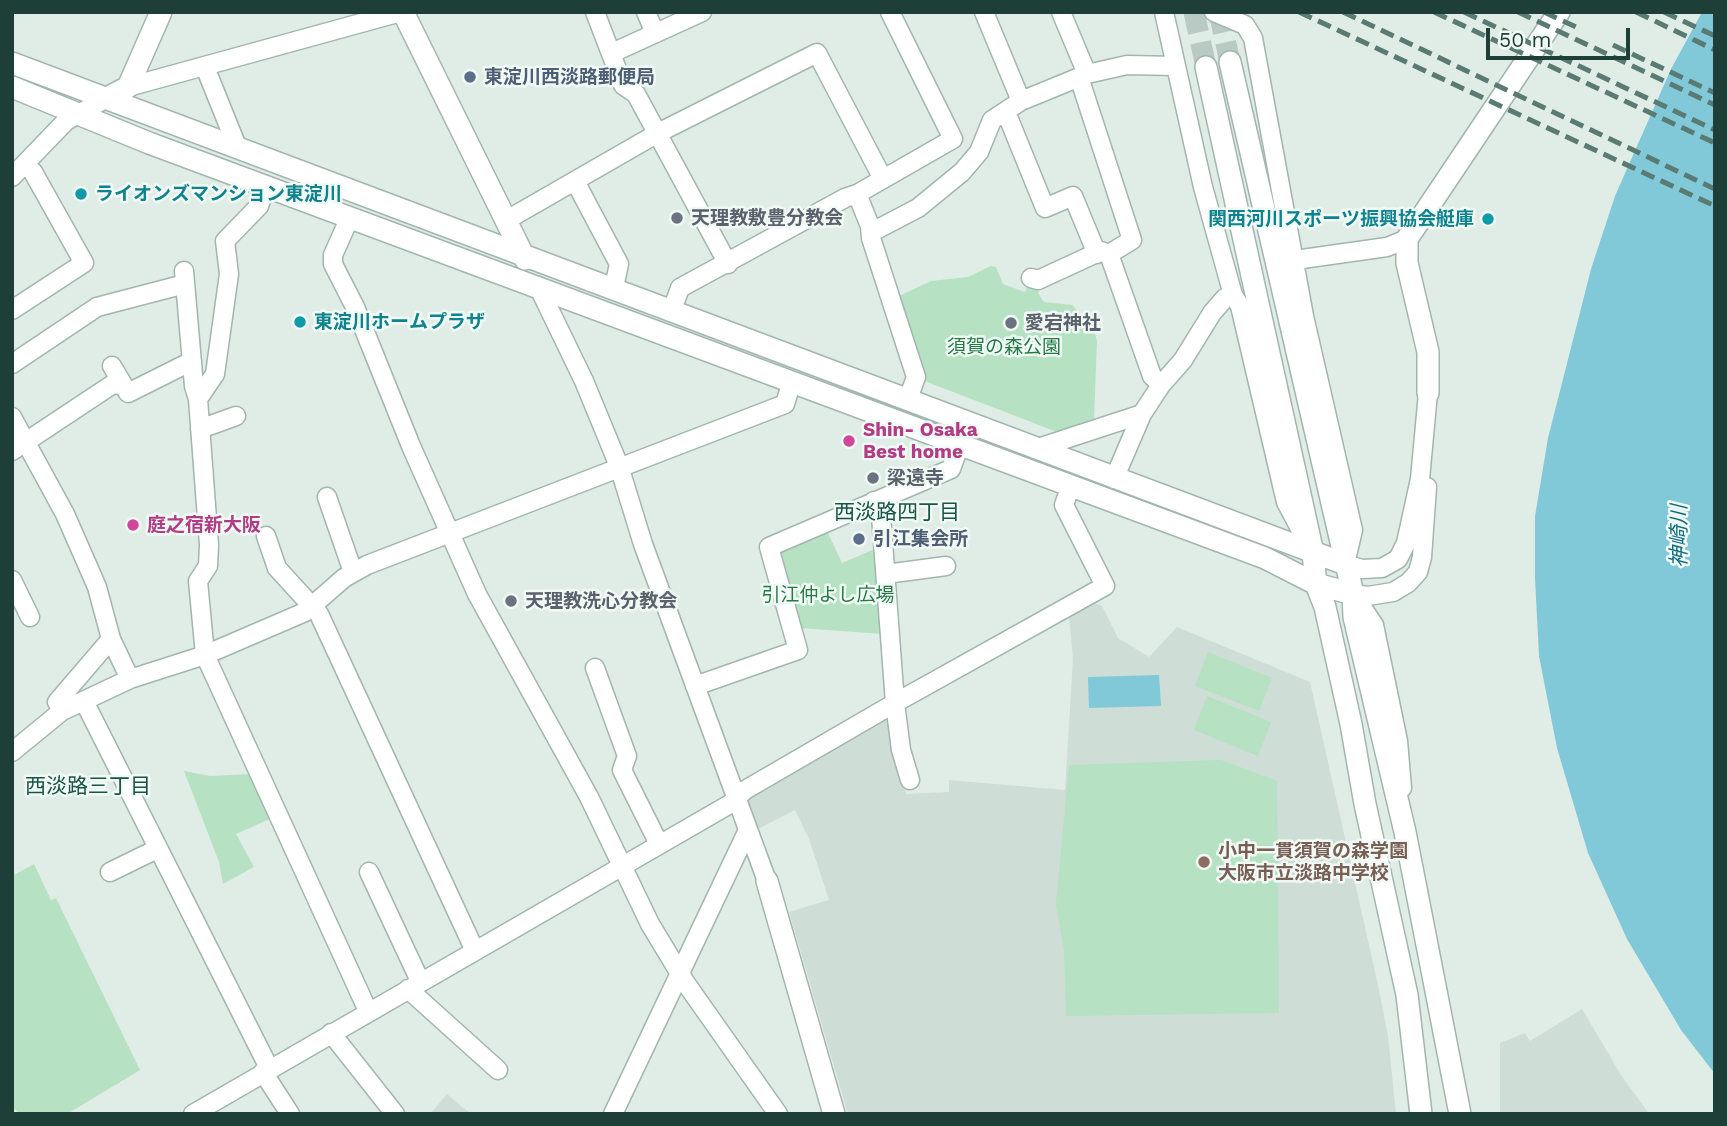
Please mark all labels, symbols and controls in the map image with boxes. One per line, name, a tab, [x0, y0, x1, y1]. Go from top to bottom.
scale bar	[1489, 14, 1632, 58]
text: 50 m	[1499, 27, 1551, 52]
place label: 東淀川西淡路郵便局	[484, 66, 655, 88]
marker: 東淀川西淡路郵便局	[462, 69, 478, 85]
place label: ライオンズマンション東淀川	[95, 183, 342, 205]
marker: ライオンズマンション東淀川	[73, 186, 89, 202]
place label: 天理教敷豊分教会	[691, 207, 843, 229]
place label: 関西河川スポーツ振興協会艇庫	[1208, 208, 1474, 230]
marker: 天理教敷豊分教会	[669, 210, 685, 226]
marker: 関西河川スポーツ振興協会艇庫	[1480, 211, 1496, 227]
place label: 東淀川ホームプラザ	[314, 311, 485, 333]
place label: 愛宕神社	[1025, 312, 1101, 334]
marker: 東淀川ホームプラザ	[292, 314, 308, 330]
marker: 愛宕神社	[1003, 315, 1019, 331]
park label: 須賀の森公園	[947, 336, 1061, 358]
place label: Shin- Osaka Best home	[863, 419, 978, 463]
marker: Shin- Osaka Best home	[841, 433, 857, 449]
place label: 梁遠寺	[887, 467, 944, 489]
marker: 梁遠寺	[865, 470, 881, 486]
district label: 西淡路四丁目	[834, 500, 960, 526]
water label: 神崎川	[1667, 505, 1693, 567]
place label: 庭之宿新大阪	[147, 514, 261, 536]
marker: 庭之宿新大阪	[125, 517, 141, 533]
place label: 引江集会所	[873, 528, 968, 550]
marker: 引江集会所	[851, 531, 867, 547]
park label: 引江仲よし広場	[762, 584, 894, 606]
place label: 天理教洗心分教会	[525, 590, 677, 612]
marker: 天理教洗心分教会	[503, 593, 519, 609]
district label: 西淡路三丁目	[25, 774, 151, 800]
place label: 小中一貫須賀の森学園 大阪市立淡路中学校	[1218, 840, 1408, 884]
marker: 小中一貫須賀の森学園 大阪市立淡路中学校	[1196, 854, 1212, 870]

